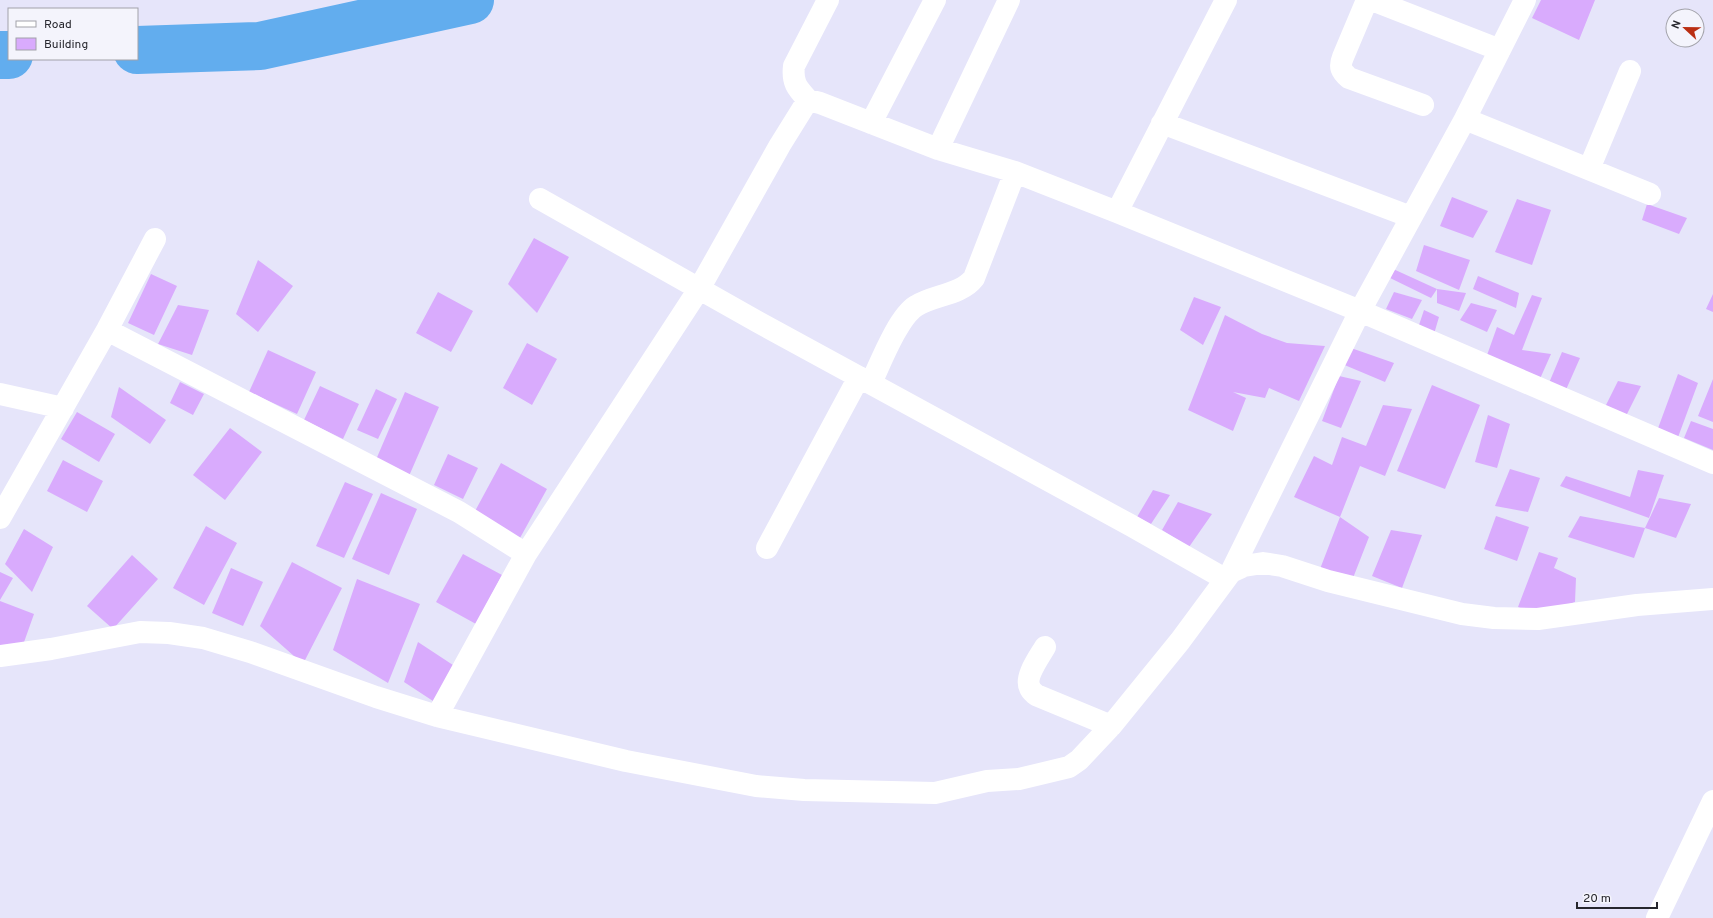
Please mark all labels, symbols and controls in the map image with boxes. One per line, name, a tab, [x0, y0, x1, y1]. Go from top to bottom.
legend	[8, 8, 138, 60]
north arrow	[1665, 8, 1705, 48]
text: Road	[44, 17, 72, 33]
text: N	[1669, 18, 1685, 31]
text: Building	[44, 37, 88, 53]
scale bar	[1577, 884, 1657, 910]
text: 20 m	[1583, 891, 1611, 907]

